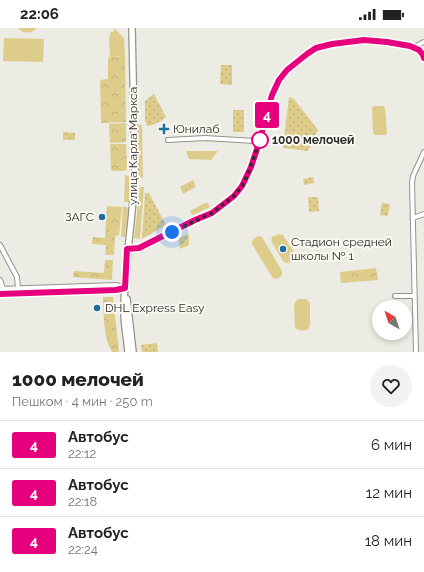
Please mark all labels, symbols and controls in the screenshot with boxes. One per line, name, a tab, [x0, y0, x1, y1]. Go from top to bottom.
text: 22:06	[20, 5, 59, 23]
street label: улица Карла Маркса	[126, 87, 140, 205]
line badge: 4	[254, 102, 280, 128]
text: 4	[263, 107, 271, 123]
place label: Юнилаб	[173, 122, 220, 136]
marker: Юнилаб	[158, 123, 170, 135]
marker: 1000 мелочей	[251, 131, 269, 149]
place label: 1000 мелочей	[272, 133, 354, 147]
place label: ЗАГС	[65, 210, 94, 224]
marker: ЗАГС	[97, 212, 107, 222]
your location	[162, 222, 182, 242]
place label: Стадион средней школы № 1	[291, 235, 392, 263]
marker: Стадион средней школы № 1	[278, 244, 288, 254]
north arrow	[372, 300, 412, 340]
map controls	[372, 300, 412, 340]
place label: DHL Express Easy	[105, 301, 205, 315]
marker: DHL Express Easy	[92, 303, 102, 313]
button: heart	[370, 365, 412, 407]
text: 1000 мелочей	[12, 368, 144, 390]
text: Пешком · 4 мин · 250 m	[12, 394, 153, 409]
text: Автобус	[68, 428, 129, 446]
text: 6 мин	[371, 436, 412, 454]
text: 4	[30, 437, 38, 453]
text: 22:12	[68, 446, 96, 461]
text: Автобус	[68, 476, 129, 494]
text: 12 мин	[366, 484, 412, 502]
text: 4	[30, 485, 38, 501]
text: 22:18	[68, 494, 97, 509]
text: Автобус	[68, 524, 129, 542]
text: 18 мин	[365, 532, 412, 550]
text: 4	[30, 533, 38, 549]
text: 22:24	[68, 542, 98, 557]

